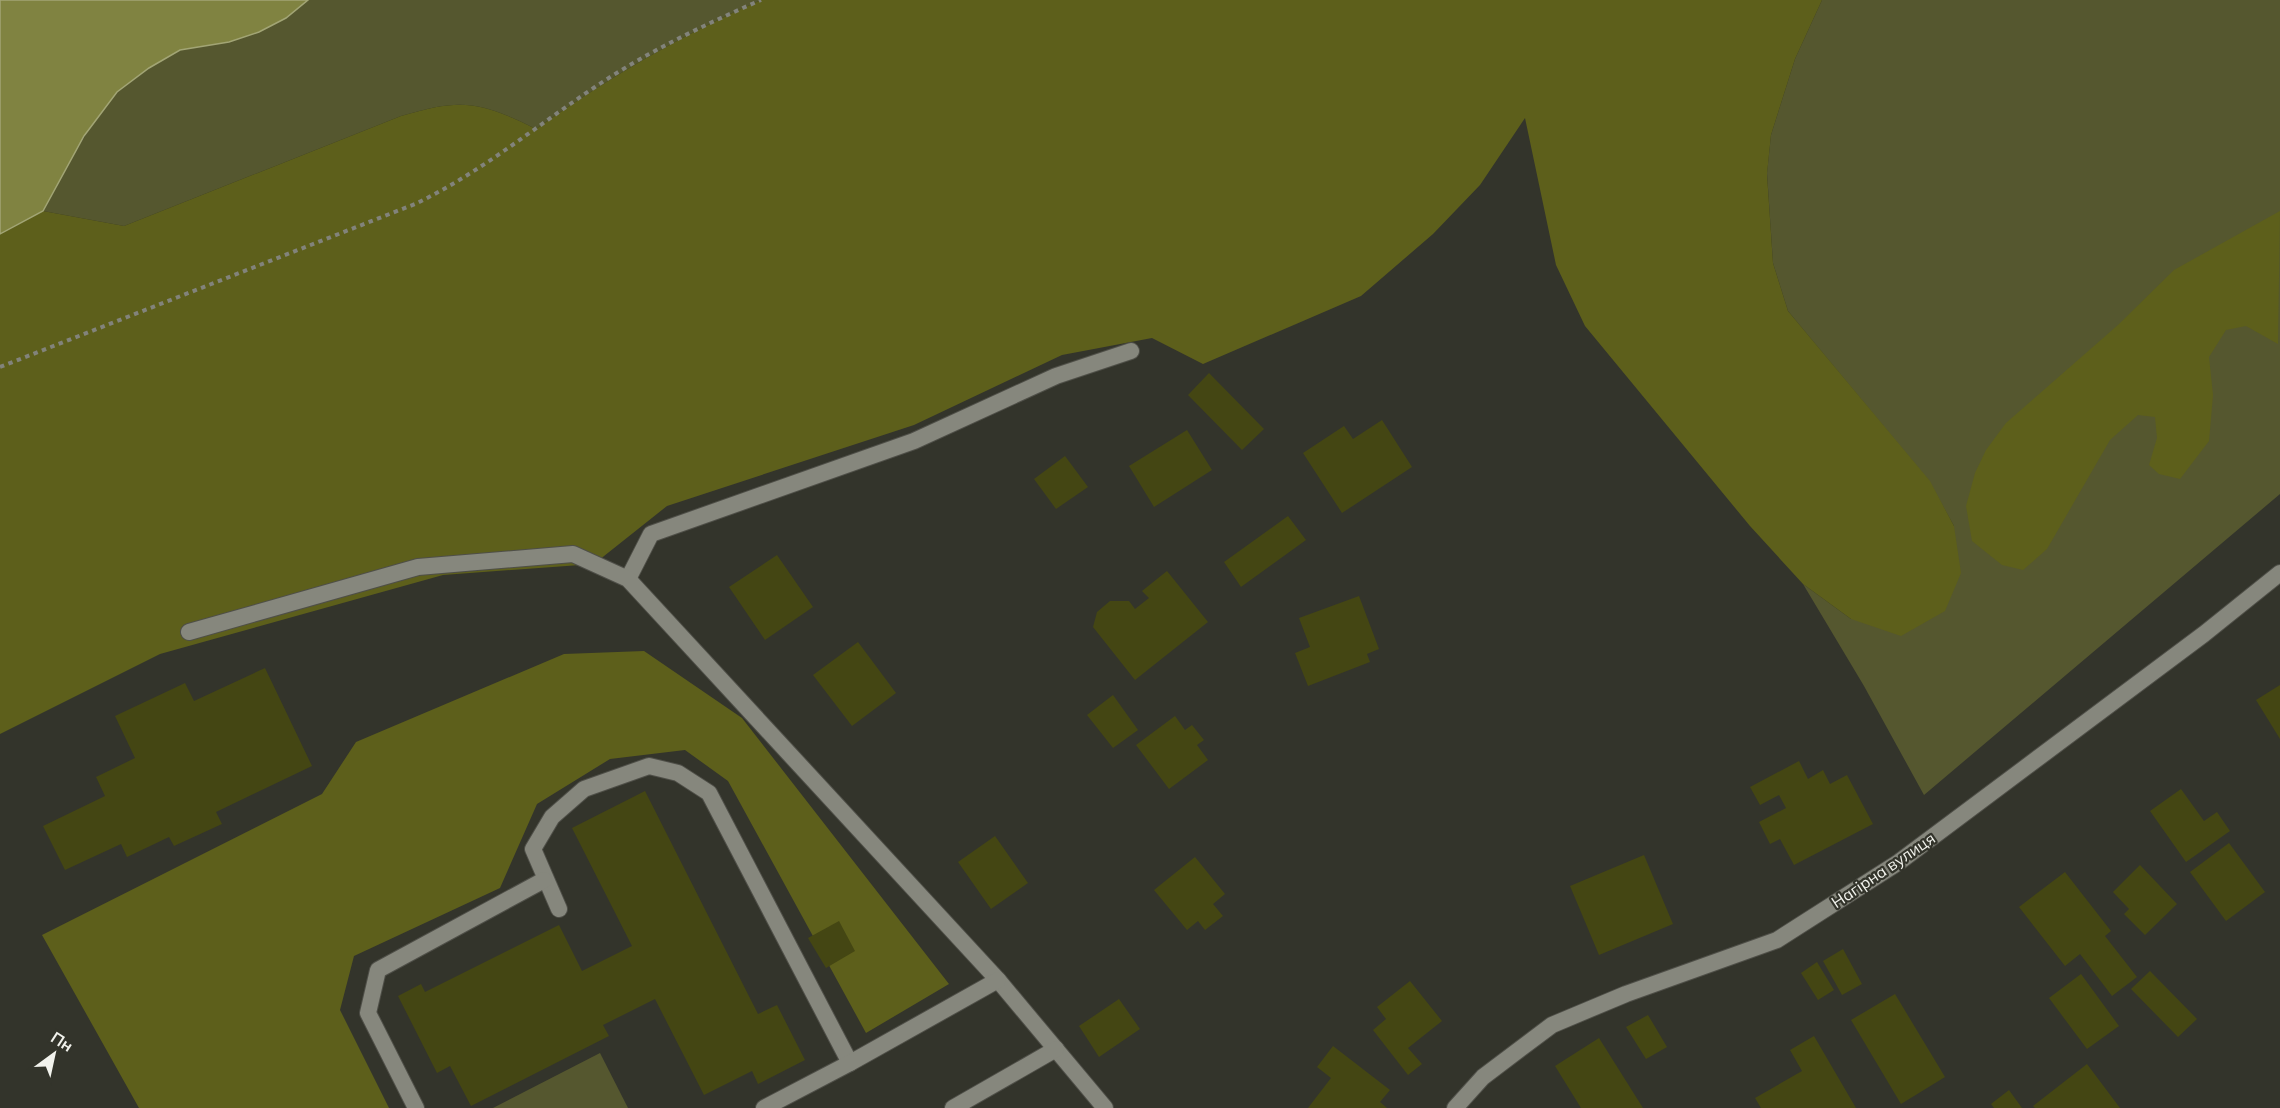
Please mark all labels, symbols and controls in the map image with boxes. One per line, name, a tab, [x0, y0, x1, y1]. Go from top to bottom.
street label: Нагірна вулиця	[1827, 828, 1939, 912]
north arrow	[24, 1024, 84, 1084]
text: Пн	[47, 1027, 77, 1056]

